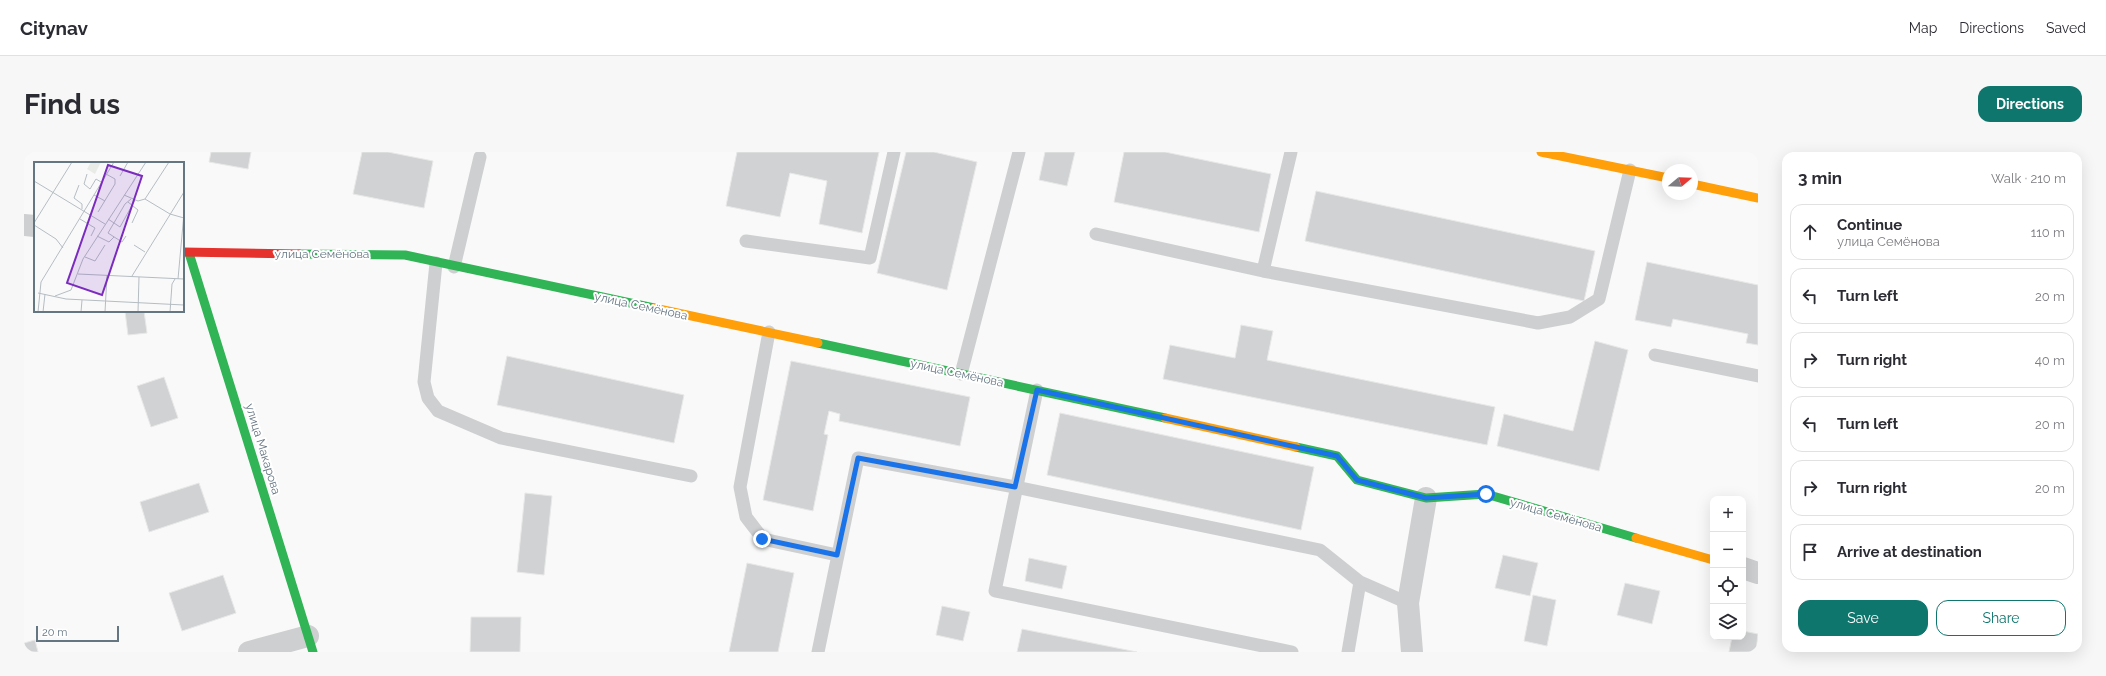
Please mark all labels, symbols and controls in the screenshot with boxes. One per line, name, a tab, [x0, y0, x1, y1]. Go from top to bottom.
text: Citynav	[20, 17, 88, 39]
text: Map	[1909, 20, 1937, 36]
text: Directions	[1959, 20, 2024, 36]
text: Saved	[2046, 20, 2086, 36]
button: Directions	[1978, 86, 2082, 122]
text: Find us	[24, 88, 120, 121]
inset map	[34, 162, 184, 312]
north arrow	[1662, 164, 1698, 200]
text: 3 min	[1798, 168, 1842, 188]
text: Walk · 210 m	[1991, 171, 2066, 186]
text: Continue	[1837, 216, 1902, 234]
icon: ahead	[1799, 221, 1821, 243]
text: 110 m	[2031, 225, 2065, 240]
text: улица Семёнова	[1837, 234, 1940, 249]
street label: улица Семёнова	[275, 247, 369, 261]
icon: left	[1799, 285, 1821, 307]
text: Turn left	[1837, 287, 1898, 305]
street label: улица Семёнова	[593, 289, 689, 323]
text: 20 m	[2035, 289, 2065, 304]
icon: right	[1799, 349, 1821, 371]
text: Turn right	[1837, 351, 1907, 369]
text: 40 m	[2035, 353, 2065, 368]
street label: улица Семёнова	[909, 356, 1005, 390]
street label: улица Макарова	[243, 402, 283, 496]
icon: left	[1799, 413, 1821, 435]
text: Turn left	[1837, 415, 1898, 433]
text: 20 m	[2035, 417, 2065, 432]
icon: right	[1799, 477, 1821, 499]
text: Turn right	[1837, 479, 1907, 497]
text: 20 m	[2035, 481, 2065, 496]
route start	[1477, 485, 1495, 503]
street label: улица Семёнова	[1508, 495, 1604, 535]
map controls	[1710, 496, 1746, 640]
button: +	[1710, 496, 1746, 532]
route end	[753, 530, 771, 548]
button: −	[1710, 532, 1746, 568]
icon: arrive	[1799, 541, 1821, 563]
text: Arrive at destination	[1837, 543, 1982, 561]
button: locate	[1710, 568, 1746, 604]
button: Save	[1798, 600, 1928, 636]
button: Share	[1936, 600, 2066, 636]
button: layers	[1710, 604, 1746, 640]
scale bar	[36, 624, 119, 643]
text: 20 m	[42, 626, 67, 639]

